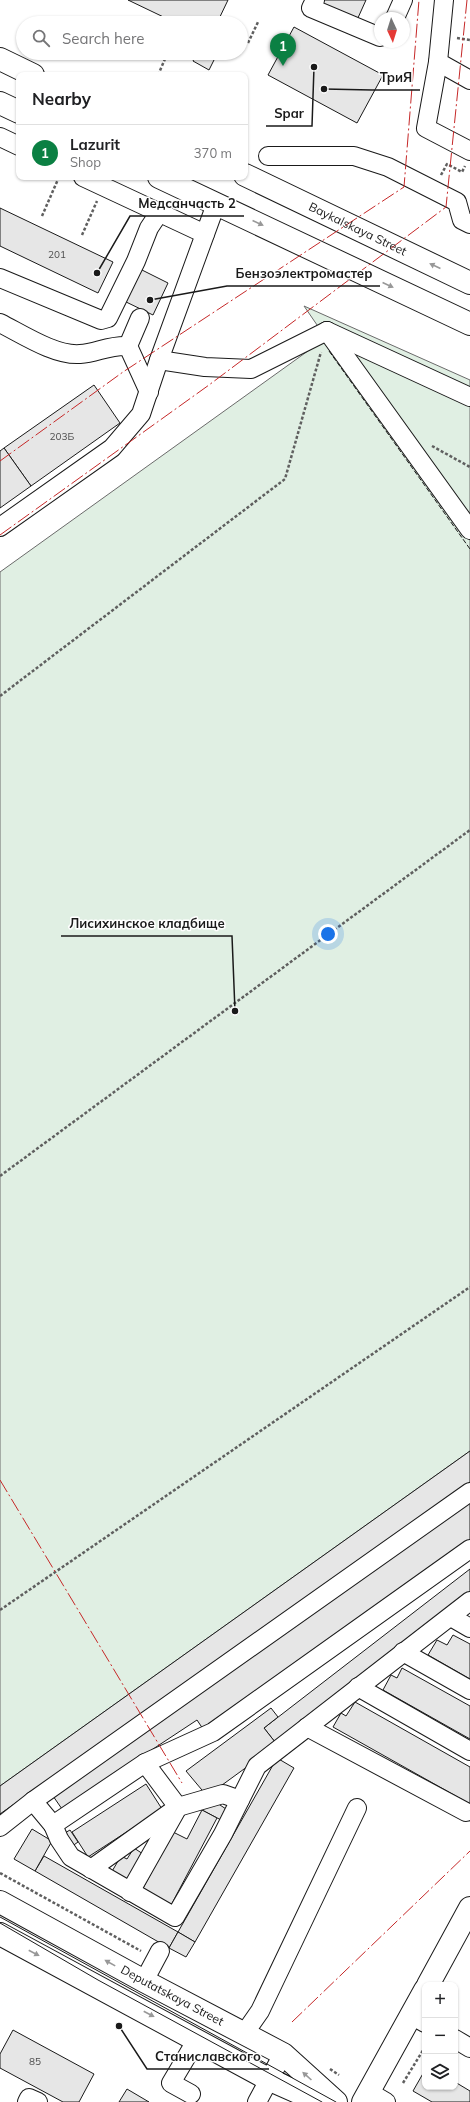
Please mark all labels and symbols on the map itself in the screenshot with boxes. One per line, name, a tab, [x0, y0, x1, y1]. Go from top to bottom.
north arrow	[374, 12, 410, 48]
pin: 1	[270, 33, 296, 66]
callout: ТриЯ	[372, 65, 420, 90]
text: ТриЯ	[380, 69, 412, 85]
callout: Spar	[266, 101, 312, 126]
text: Spar	[274, 105, 305, 121]
callout: Медсанчасть 2	[130, 191, 244, 216]
text: Медсанчасть 2	[138, 195, 236, 211]
street label: Baykalskaya Street	[306, 199, 409, 259]
one-way arrow	[252, 220, 264, 226]
house number: 201	[48, 248, 66, 261]
callout: Бензоэлектромастер	[227, 261, 380, 286]
one-way arrow	[429, 263, 440, 269]
text: Бензоэлектромастер	[236, 265, 372, 281]
one-way arrow	[382, 282, 394, 288]
house number: 203Б	[50, 430, 75, 443]
callout: Лисихинское кладбище	[61, 911, 232, 936]
text: Лисихинское кладбище	[69, 915, 225, 931]
your location	[318, 924, 338, 944]
one-way arrow	[28, 1949, 40, 1956]
one-way arrow	[104, 1959, 116, 1966]
street label: Deputatskaya Street	[118, 1962, 226, 2029]
one-way arrow	[143, 2011, 154, 2018]
callout: Станиславского	[147, 2044, 269, 2069]
text: Станиславского	[155, 2048, 261, 2064]
house number: 85	[29, 2055, 41, 2068]
one-way arrow	[302, 2071, 312, 2081]

